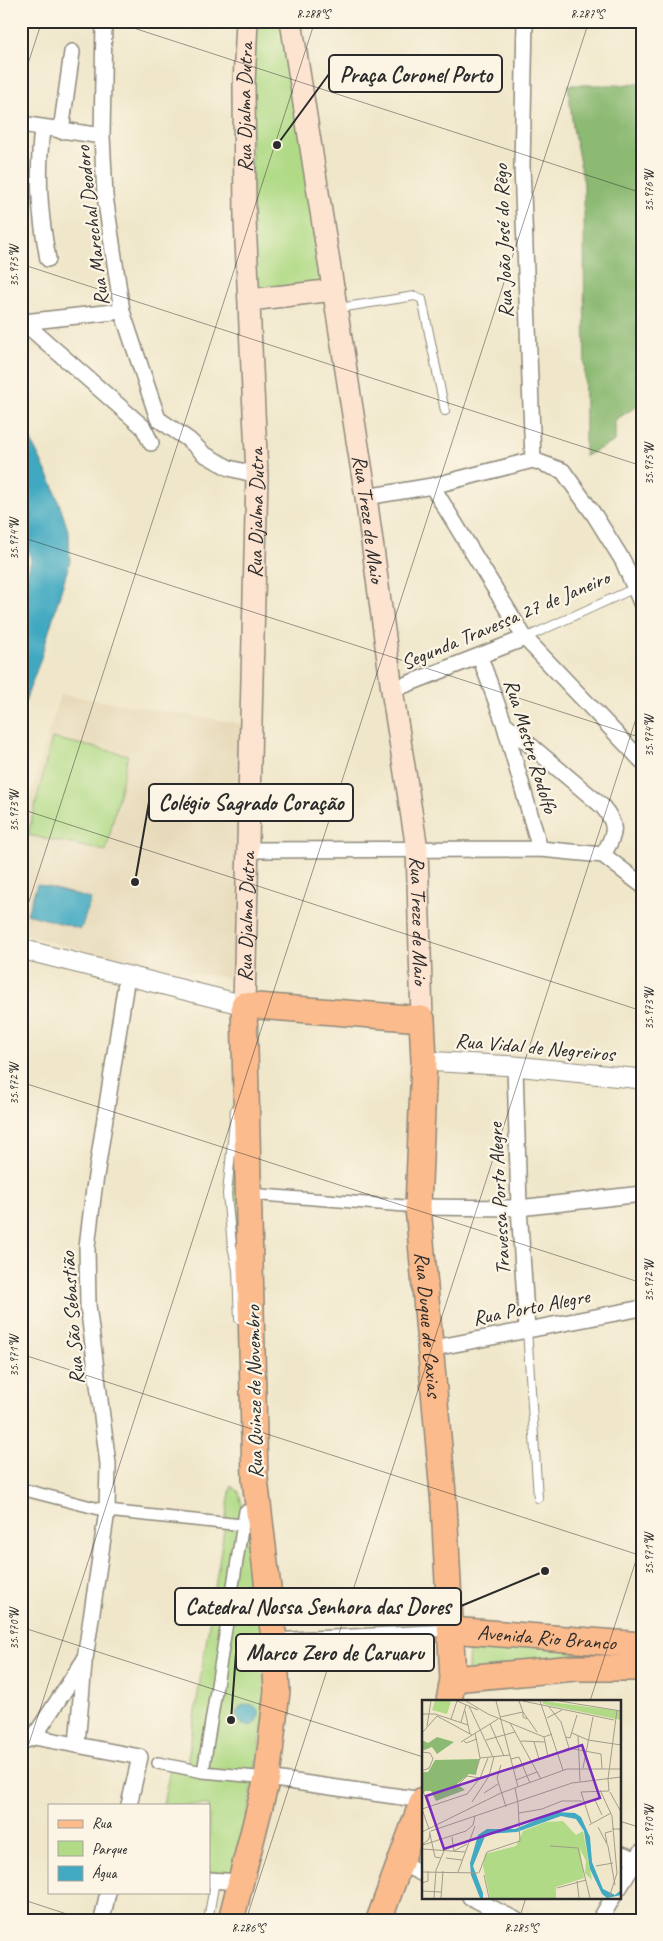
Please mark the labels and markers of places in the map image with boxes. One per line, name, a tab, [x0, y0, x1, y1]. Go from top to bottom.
callout: Praça Coronel Porto	[329, 55, 502, 92]
callout: Colégio Sagrado Coração	[149, 784, 353, 821]
callout: Catedral Nossa Senhora das Dores	[175, 1588, 461, 1625]
callout: Marco Zero de Caruaru	[236, 1634, 434, 1671]

